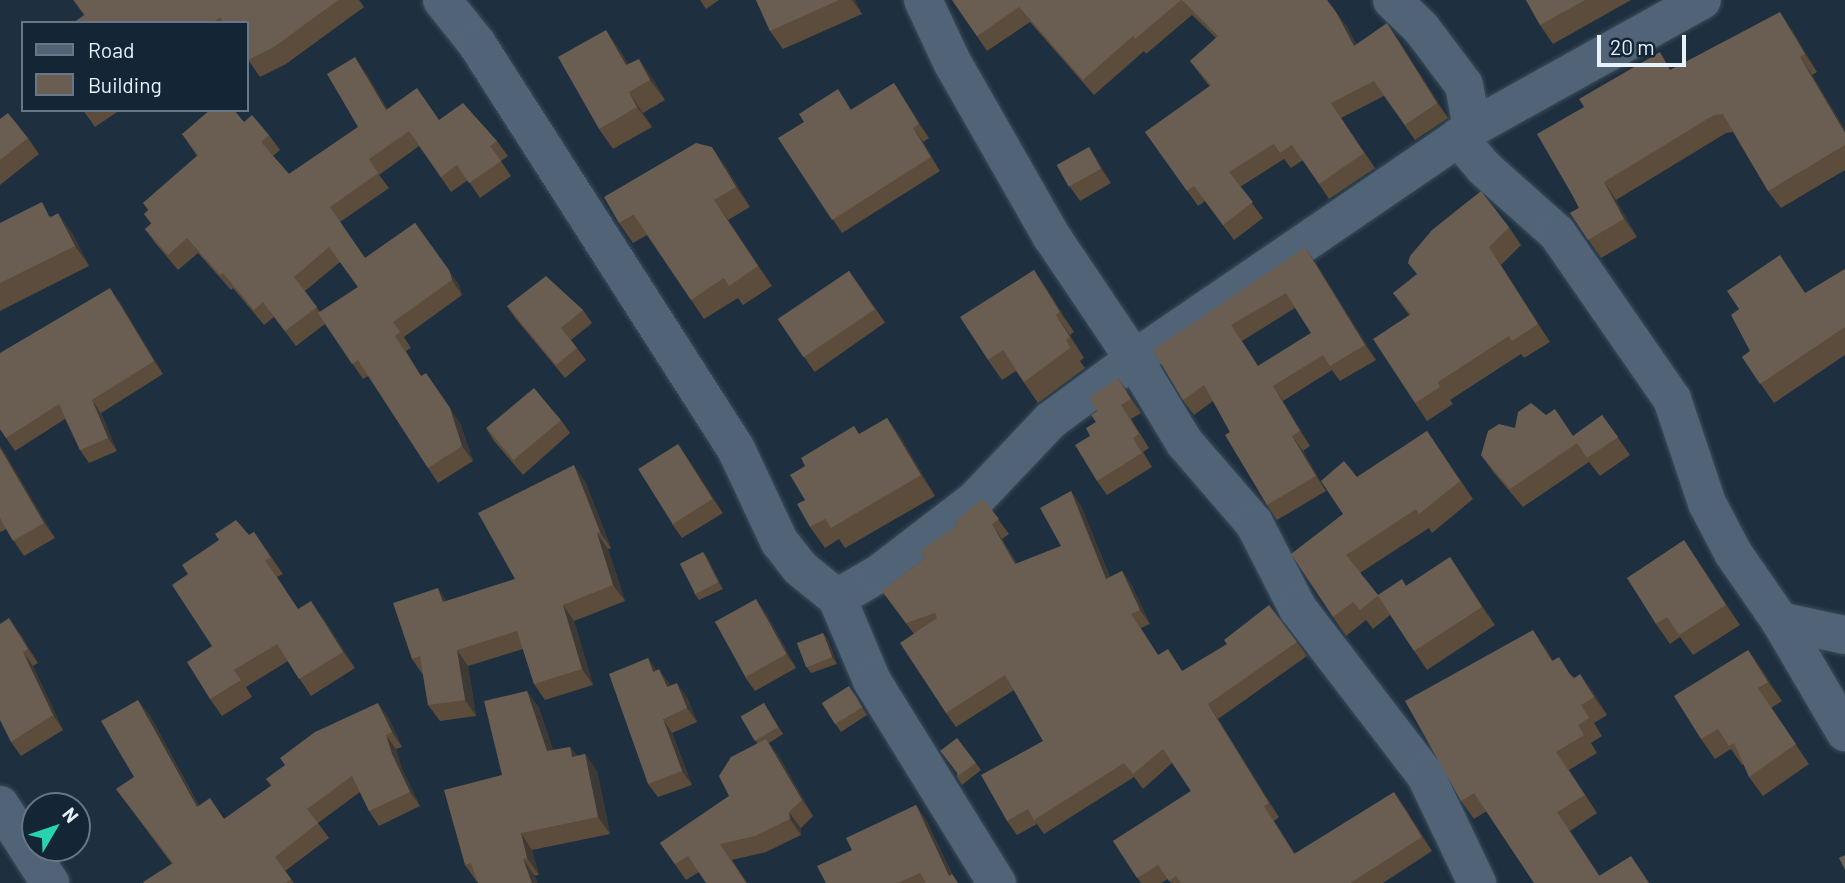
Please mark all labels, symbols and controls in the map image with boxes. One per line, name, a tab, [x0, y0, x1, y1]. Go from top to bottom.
legend	[21, 21, 248, 112]
scale bar	[1600, 21, 1689, 65]
text: 20 m	[1610, 34, 1655, 59]
text: Road	[88, 37, 134, 62]
text: Building	[88, 72, 162, 97]
north arrow	[21, 792, 91, 862]
text: N	[58, 803, 84, 827]

